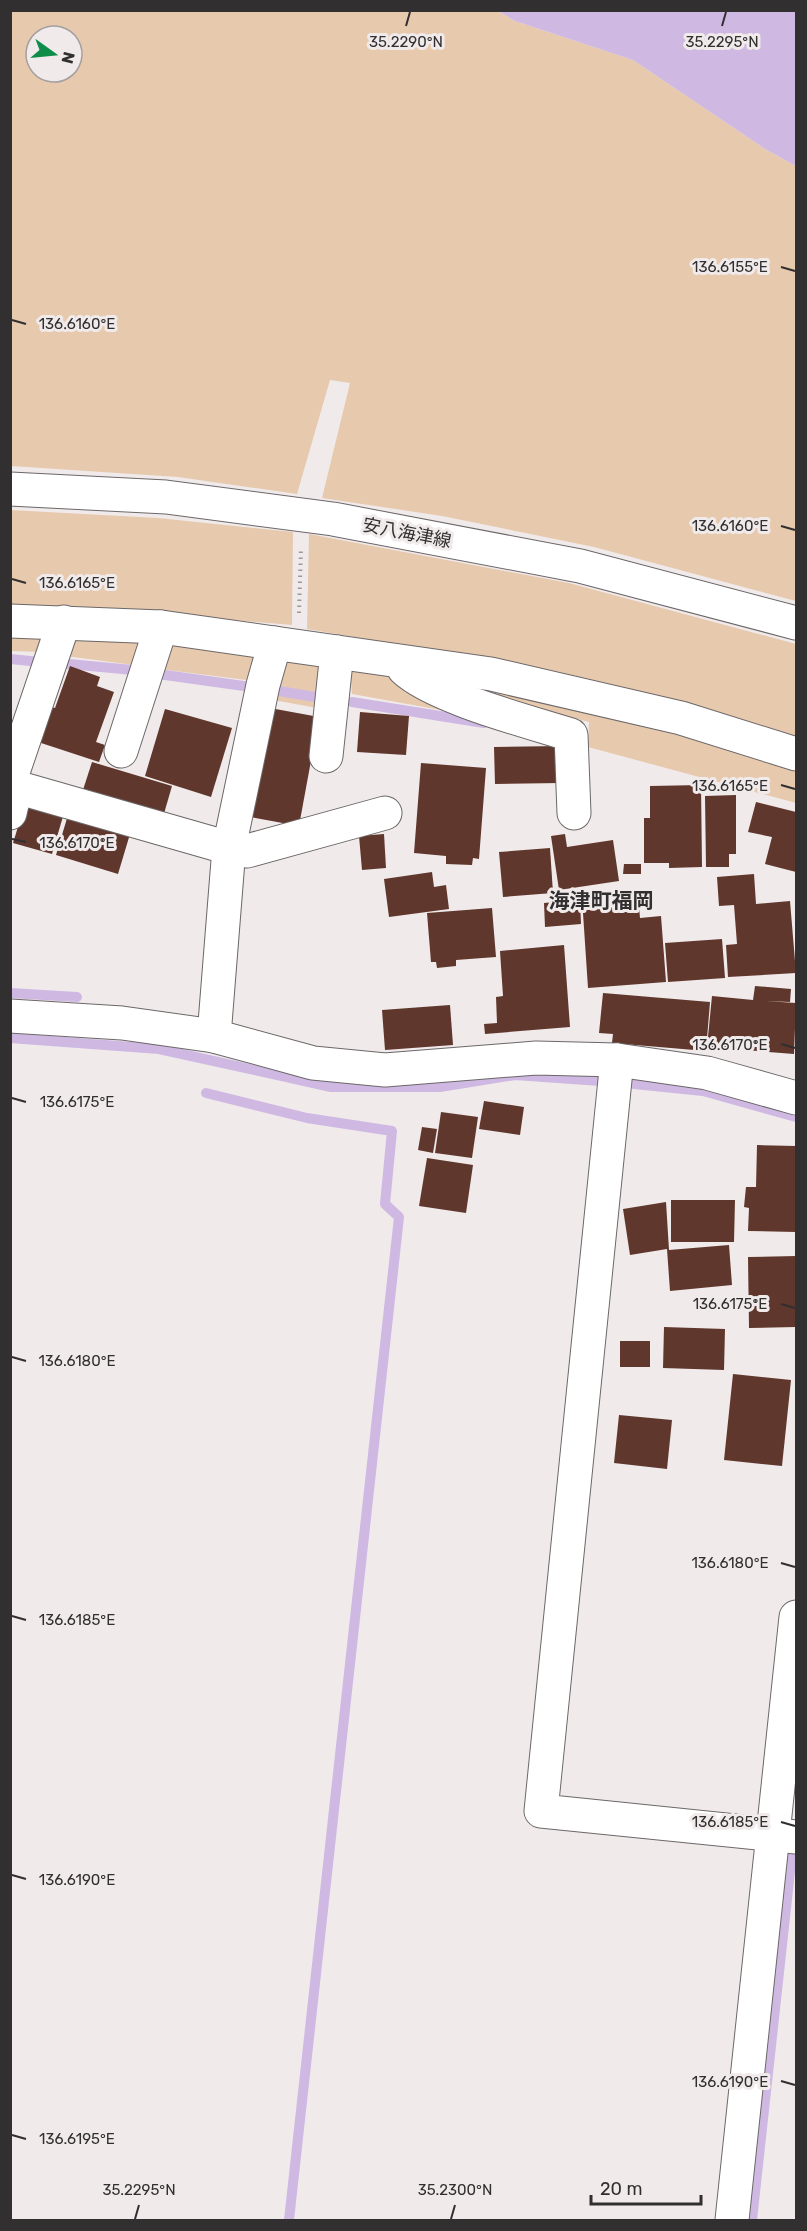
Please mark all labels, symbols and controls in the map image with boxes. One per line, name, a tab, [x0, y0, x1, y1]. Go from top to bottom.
north arrow	[24, 24, 84, 84]
text: 35.2290°N	[369, 33, 443, 51]
text: 35.2295°N	[685, 33, 759, 51]
text: N	[57, 50, 79, 66]
text: 136.6155°E	[692, 258, 768, 276]
text: 136.6160°E	[39, 315, 115, 333]
street label: 安八海津線	[361, 514, 453, 552]
text: 136.6160°E	[692, 517, 768, 535]
text: 136.6165°E	[39, 574, 115, 592]
text: 136.6165°E	[692, 777, 768, 795]
text: 136.6170°E	[39, 834, 115, 852]
district label: 海津町福岡	[549, 888, 654, 913]
text: 136.6170°E	[692, 1036, 768, 1054]
text: 136.6175°E	[40, 1093, 114, 1111]
text: 136.6175°E	[693, 1295, 767, 1313]
text: 136.6180°E	[38, 1352, 116, 1370]
text: 136.6180°E	[691, 1554, 769, 1572]
text: 136.6185°E	[39, 1611, 115, 1629]
text: 136.6185°E	[692, 1813, 768, 1831]
text: 136.6190°E	[39, 1871, 115, 1889]
text: 136.6190°E	[692, 2073, 768, 2091]
text: 136.6195°E	[39, 2130, 115, 2148]
scale bar	[591, 2168, 700, 2206]
text: 20 m	[600, 2178, 642, 2200]
text: 35.2295°N	[102, 2181, 176, 2199]
text: 35.2300°N	[418, 2181, 492, 2199]

